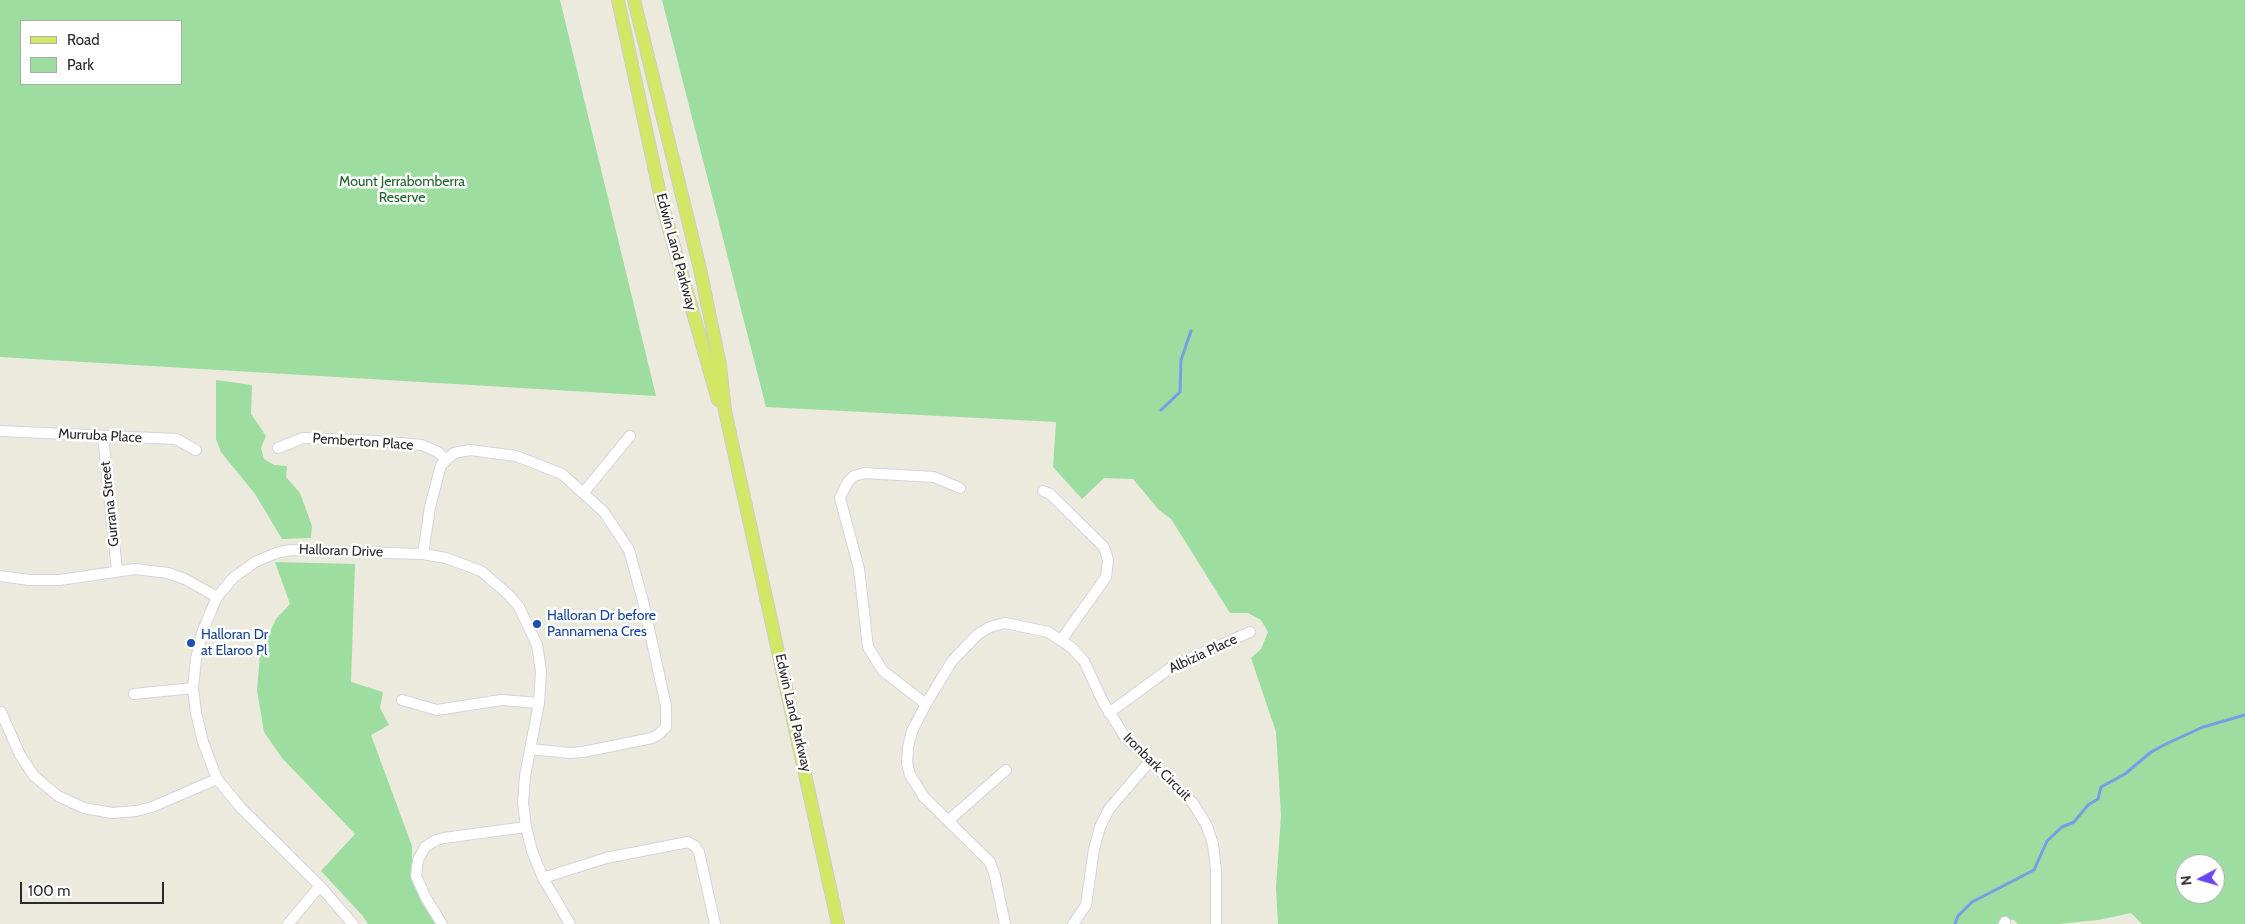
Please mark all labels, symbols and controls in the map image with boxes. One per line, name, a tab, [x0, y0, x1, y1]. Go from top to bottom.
legend	[20, 20, 182, 85]
text: Road	[67, 31, 100, 49]
text: Park	[67, 56, 94, 74]
park label: Mount Jerrabomberra Reserve	[339, 174, 465, 206]
street label: Edwin Land Parkway	[652, 192, 700, 312]
street label: Murruba Place	[58, 425, 142, 447]
street label: Pemberton Place	[312, 430, 414, 454]
street label: Gurrana Street	[97, 460, 123, 548]
street label: Halloran Drive	[299, 541, 383, 561]
place label: Halloran Dr before Pannamena Cres	[547, 608, 656, 640]
marker: Halloran Dr before Pannamena Cres	[531, 618, 543, 630]
place label: Halloran Dr at Elaroo Pl	[201, 627, 268, 660]
street label: Albizia Place	[1166, 631, 1240, 677]
marker: Halloran Dr at Elaroo Pl	[185, 637, 197, 649]
street label: Edwin Land Parkway	[771, 652, 815, 774]
street label: Ironbark Circuit	[1120, 730, 1194, 804]
north arrow	[2175, 854, 2225, 904]
scale bar	[22, 872, 166, 904]
text: N	[2177, 875, 2196, 886]
text: 100 m	[28, 882, 70, 900]

